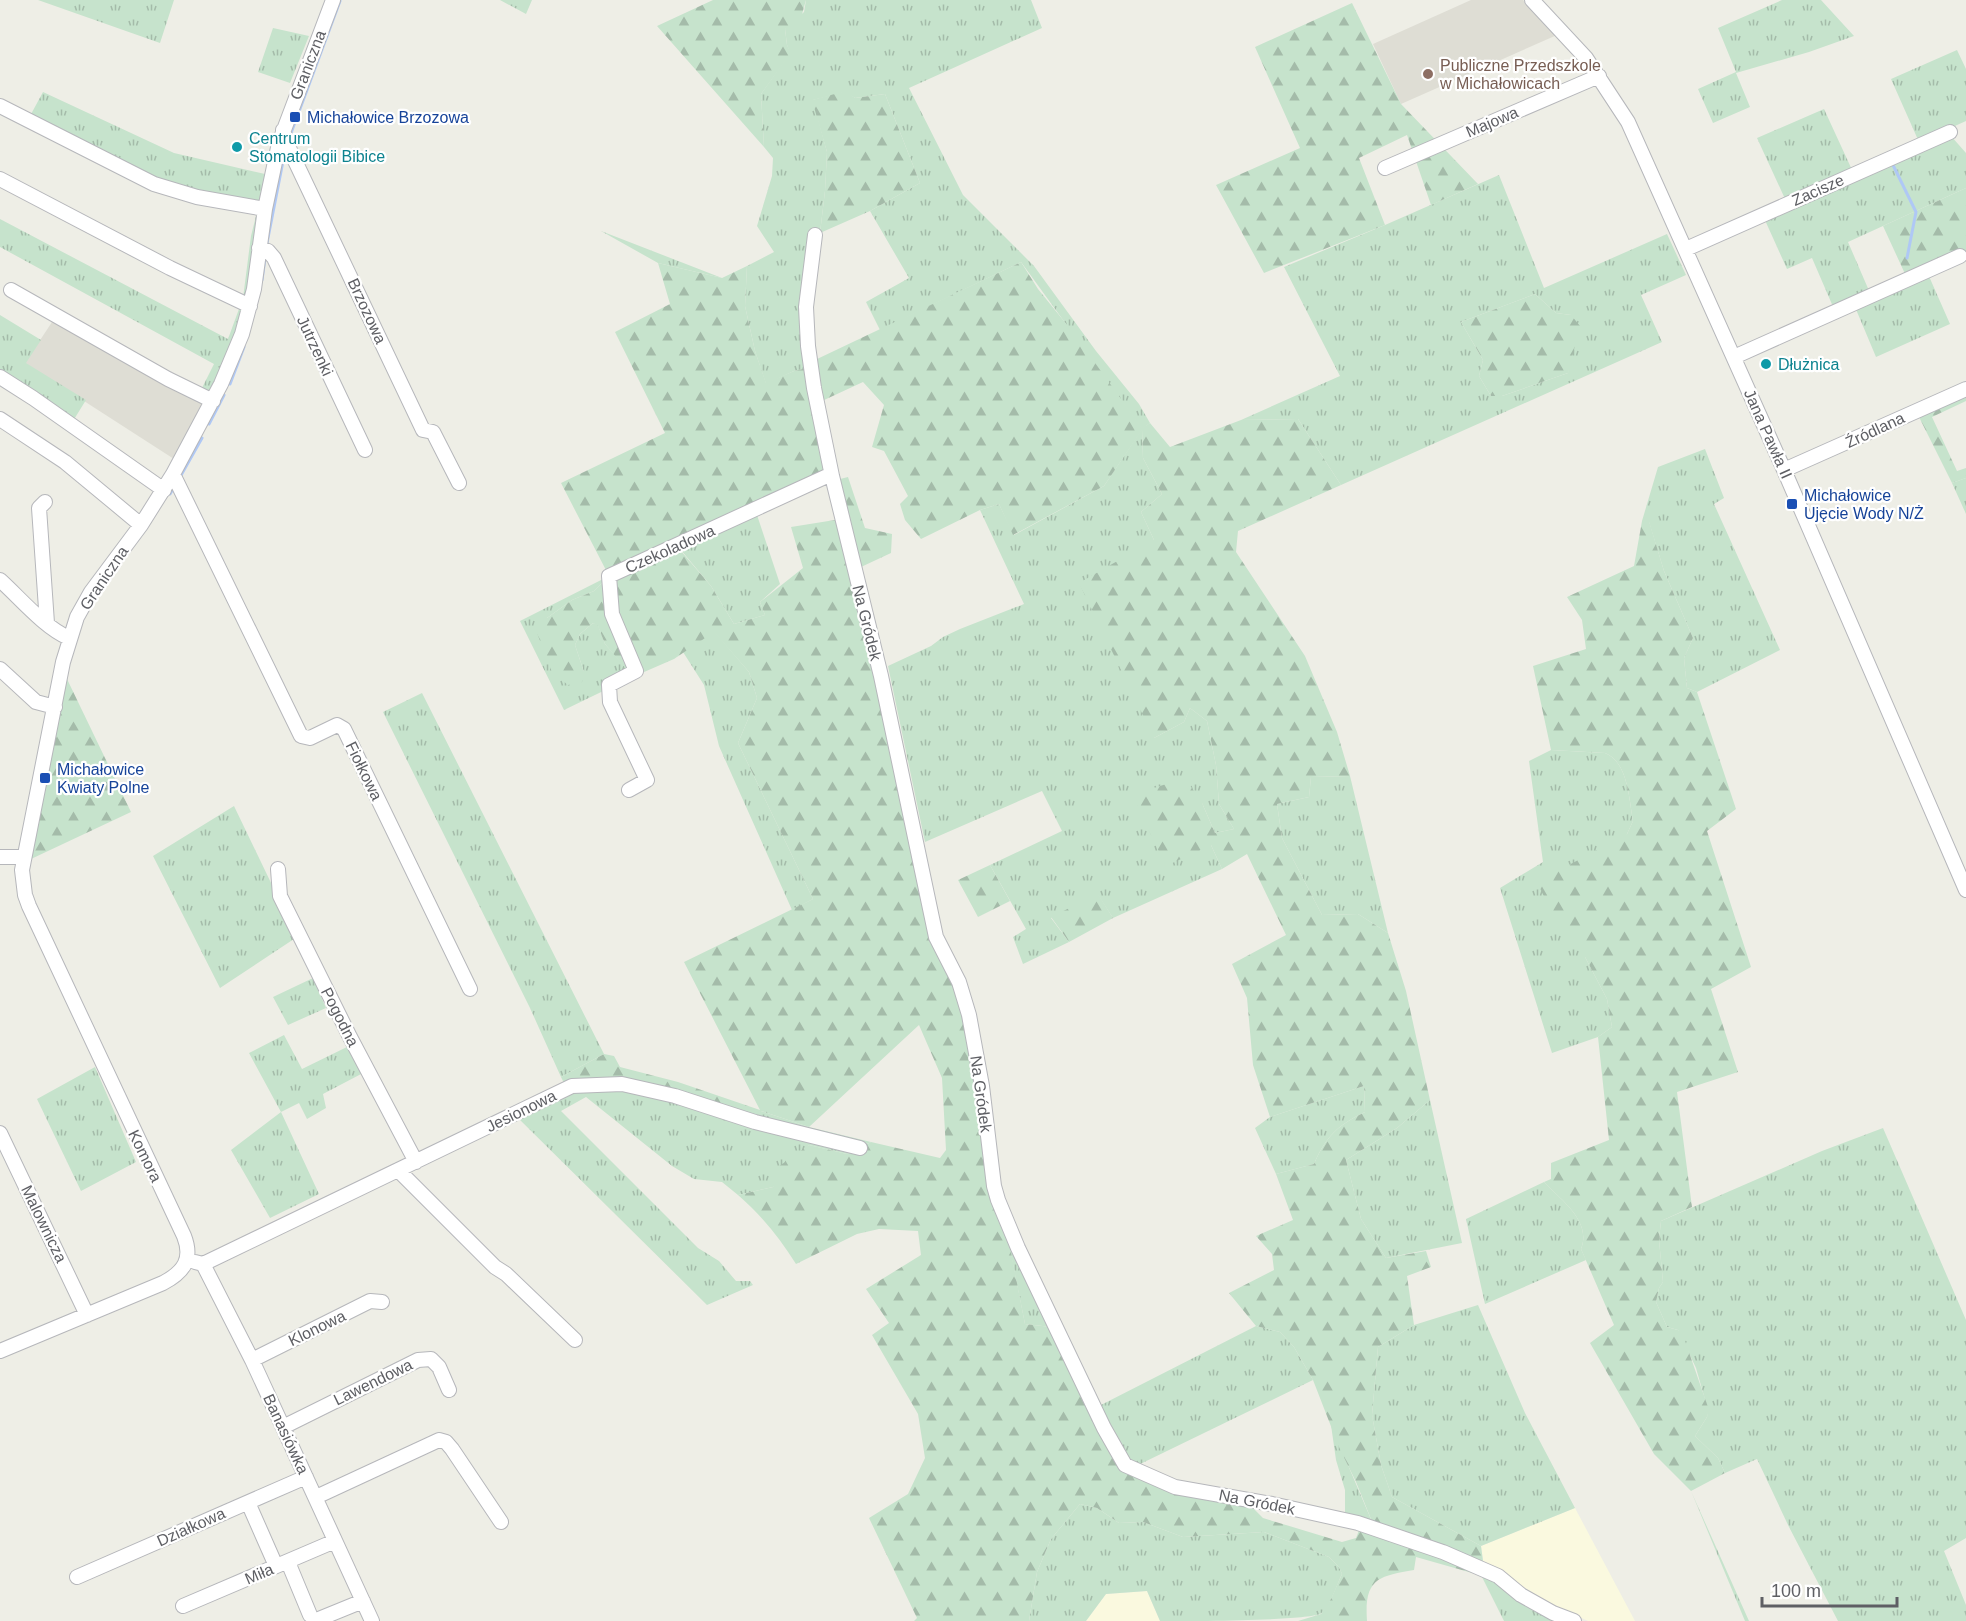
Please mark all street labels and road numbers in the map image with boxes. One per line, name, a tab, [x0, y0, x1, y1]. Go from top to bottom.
street label: Graniczna	[287, 28, 329, 102]
street label: Majowa	[1463, 103, 1521, 141]
street label: Zacisze	[1789, 171, 1847, 209]
street label: Brzozowa	[344, 276, 390, 347]
street label: Jutrzenki	[294, 313, 336, 379]
street label: Jana Pawła II	[1741, 387, 1795, 481]
street label: Źródlana	[1842, 408, 1907, 451]
street label: Czekoladowa	[623, 522, 717, 576]
street label: Graniczna	[77, 543, 131, 613]
street label: Na Gródek	[849, 583, 885, 664]
street label: Fiołkowa	[343, 739, 386, 803]
street label: Pogodna	[318, 985, 362, 1049]
street label: Na Gródek	[967, 1055, 995, 1134]
street label: Jesionowa	[483, 1087, 559, 1135]
street label: Komora	[125, 1127, 165, 1185]
street label: Malownicza	[18, 1183, 70, 1265]
street label: Klonowa	[286, 1307, 348, 1349]
street label: Lawendowa	[331, 1356, 415, 1408]
street label: Banasiówka	[260, 1391, 312, 1477]
street label: Na Gródek	[1217, 1486, 1298, 1518]
street label: Działkowa	[154, 1504, 228, 1550]
street label: Miła	[242, 1560, 276, 1588]

